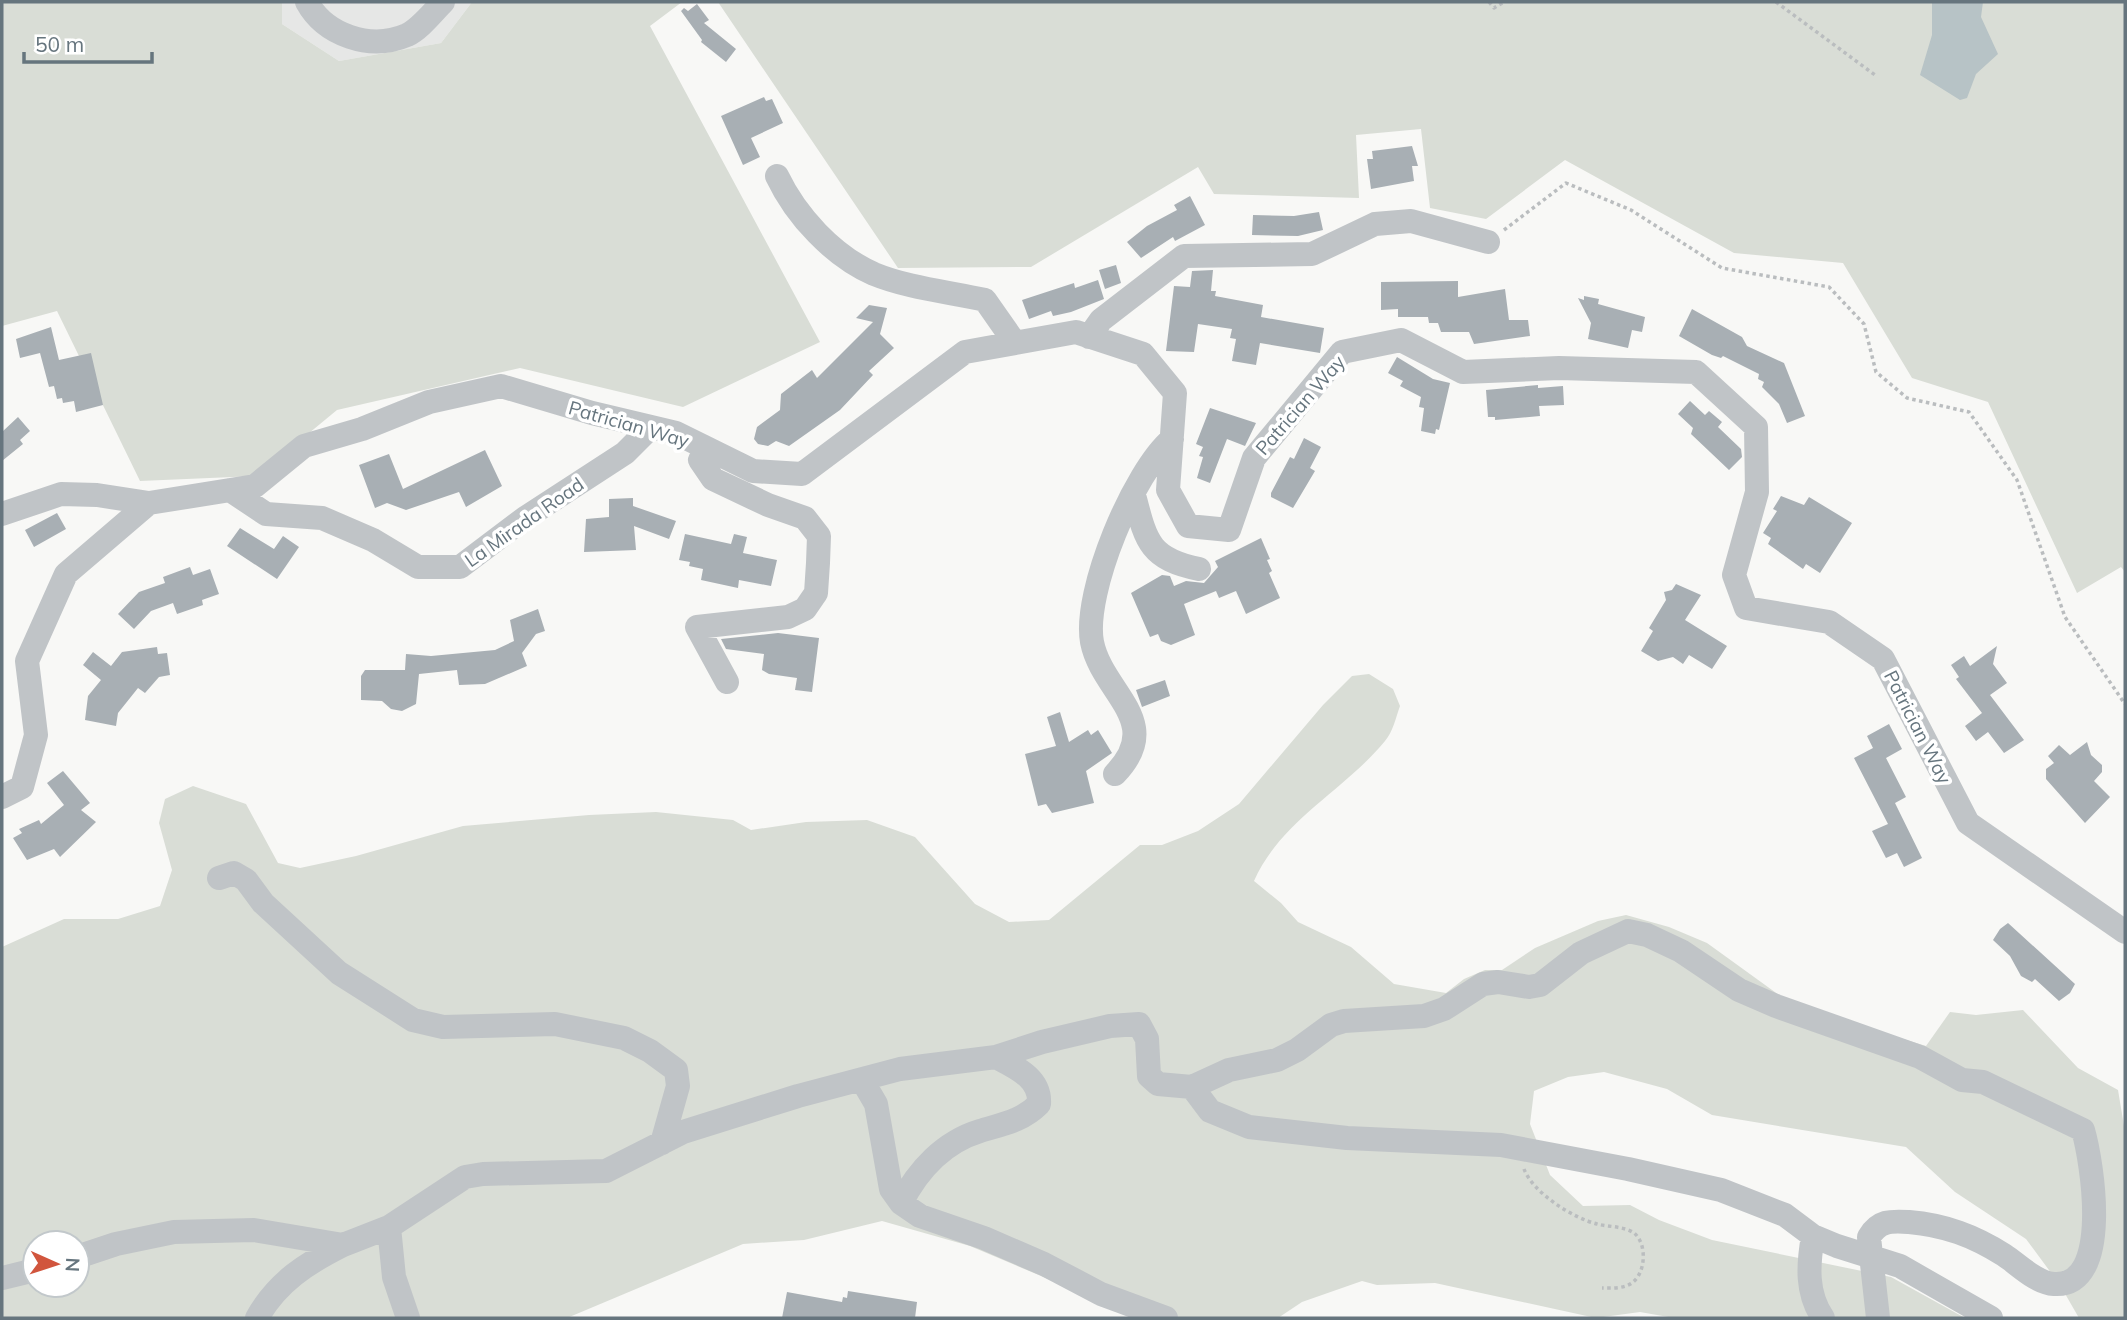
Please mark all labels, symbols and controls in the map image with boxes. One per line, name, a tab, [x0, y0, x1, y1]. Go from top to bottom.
scale bar	[24, 21, 152, 65]
text: 50 m	[35, 31, 84, 57]
street label: Patrician Way	[1250, 350, 1350, 460]
street label: Patrician Way	[566, 395, 692, 453]
street label: La Mirada Road	[460, 472, 588, 572]
street label: Patrician Way	[1879, 666, 1957, 788]
north arrow	[21, 1229, 91, 1299]
text: N	[61, 1257, 85, 1273]

